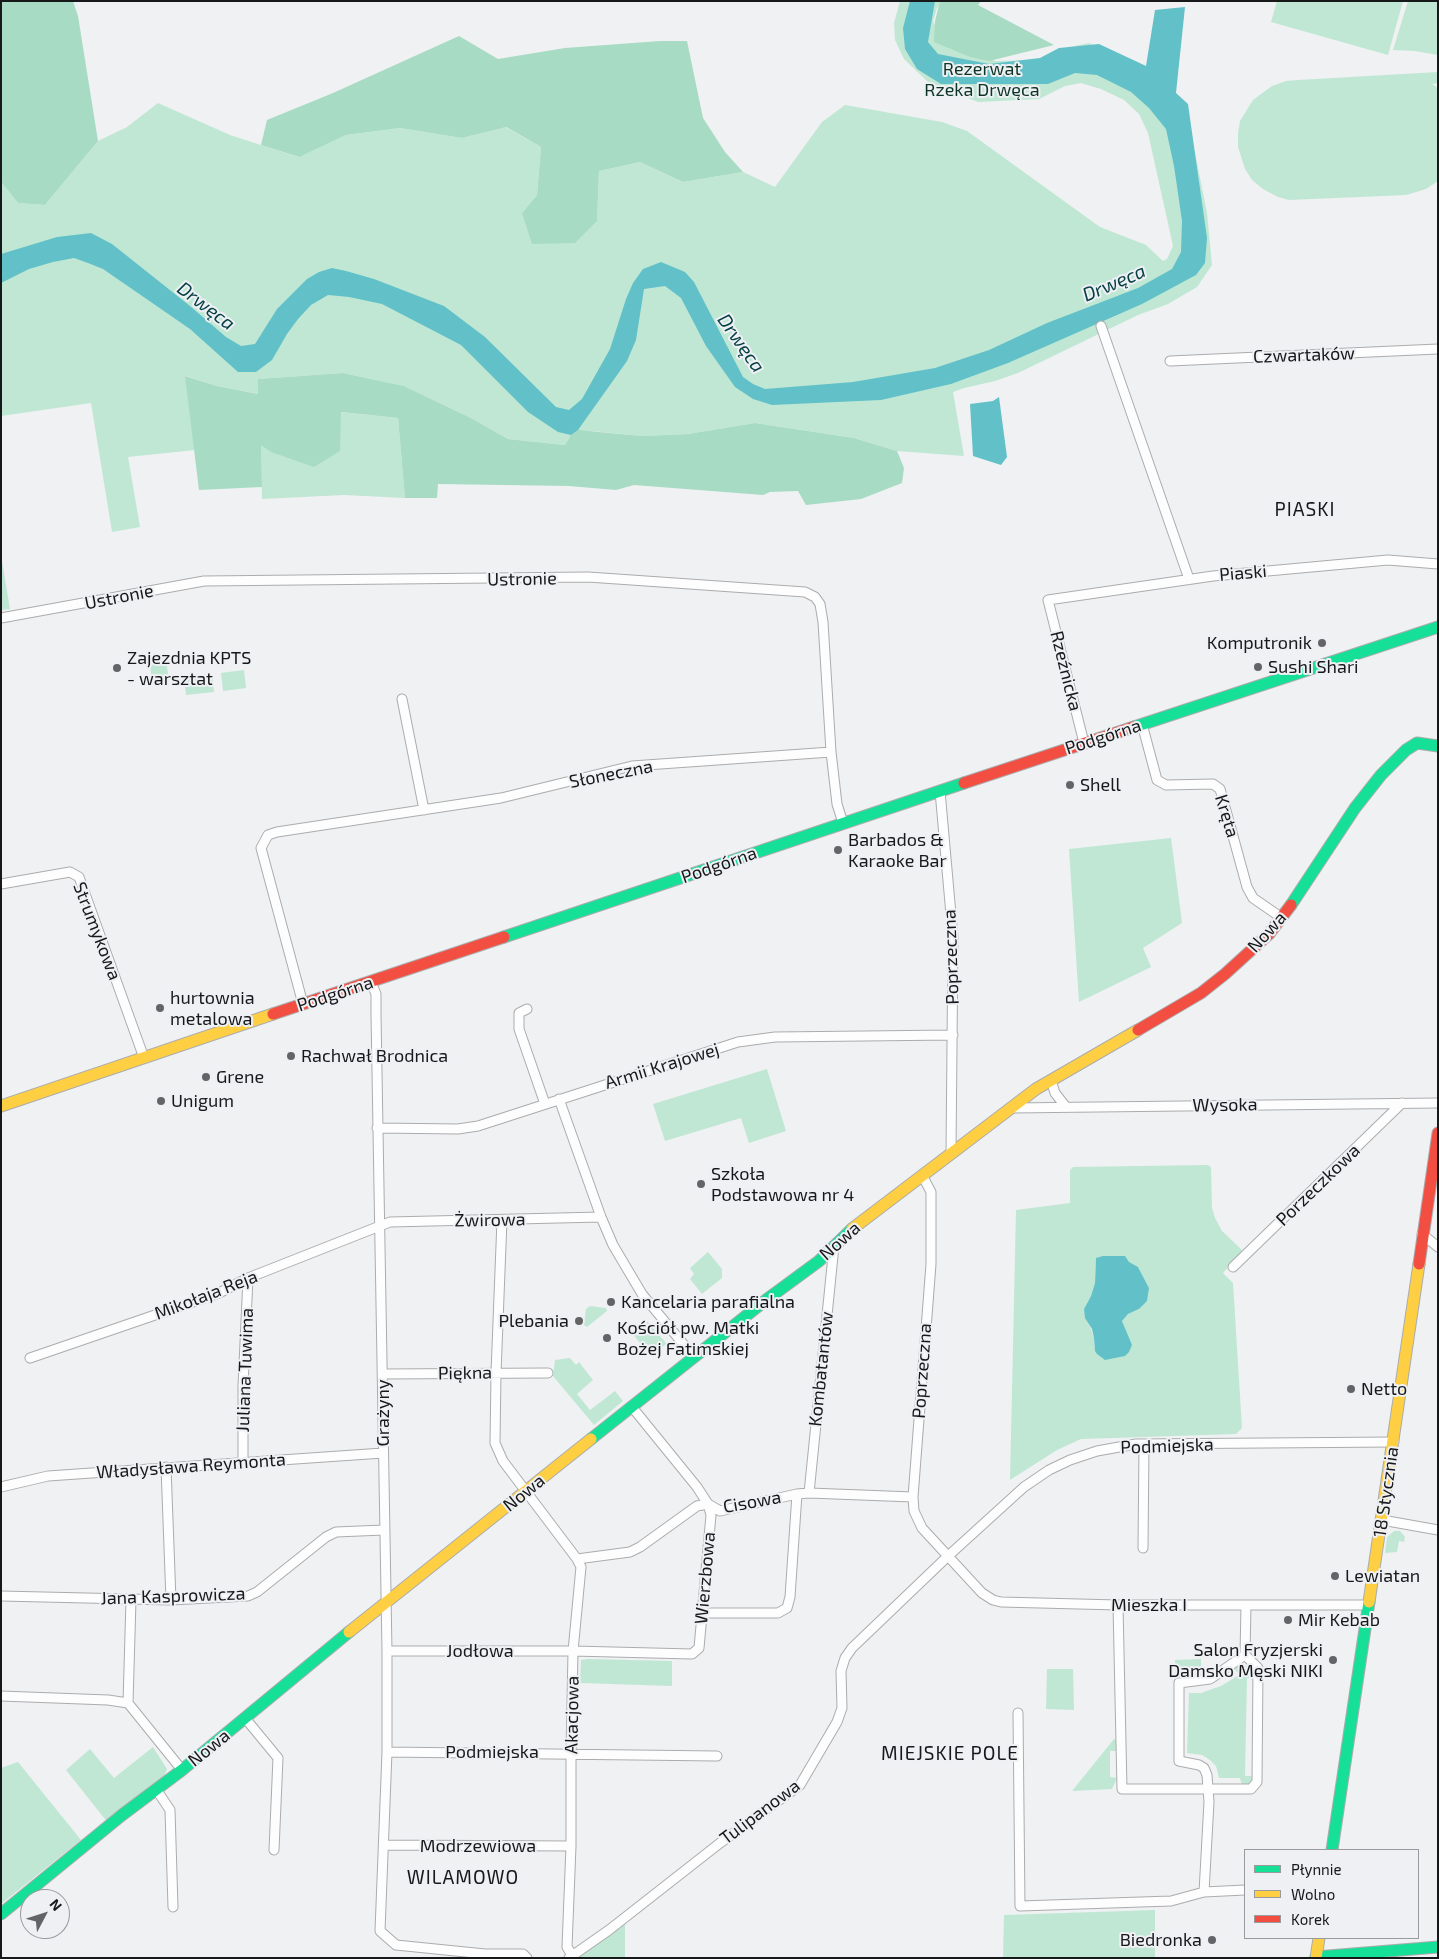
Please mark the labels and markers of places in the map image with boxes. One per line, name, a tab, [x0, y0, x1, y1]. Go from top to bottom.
place label: Komputronik	[1207, 632, 1312, 654]
marker: Komputronik	[1316, 637, 1328, 649]
place label: Zajezdnia KPTS - warsztat	[127, 647, 251, 690]
place label: Sushi Shari	[1268, 656, 1359, 678]
marker: Sushi Shari	[1252, 661, 1264, 673]
marker: Zajezdnia KPTS - warsztat	[111, 662, 123, 674]
place label: Shell	[1080, 774, 1121, 796]
marker: Shell	[1064, 779, 1076, 791]
place label: Barbados & Karaoke Bar	[848, 829, 947, 872]
marker: Barbados & Karaoke Bar	[832, 844, 844, 856]
place label: hurtownia metalowa	[170, 987, 255, 1030]
marker: hurtownia metalowa	[154, 1002, 166, 1014]
place label: Rachwał Brodnica	[301, 1045, 448, 1067]
marker: Rachwał Brodnica	[285, 1050, 297, 1062]
place label: Grene	[216, 1066, 264, 1088]
marker: Grene	[200, 1071, 212, 1083]
place label: Unigum	[171, 1090, 234, 1112]
marker: Unigum	[155, 1095, 167, 1107]
place label: Szkoła Podstawowa nr 4	[711, 1163, 854, 1206]
marker: Szkoła Podstawowa nr 4	[695, 1178, 707, 1190]
place label: Kancelaria parafialna	[621, 1291, 795, 1313]
marker: Kancelaria parafialna	[605, 1296, 617, 1308]
place label: Plebania	[498, 1310, 569, 1332]
marker: Plebania	[573, 1315, 585, 1327]
place label: Kościół pw. Matki Bożej Fatimskiej	[617, 1317, 759, 1360]
marker: Kościół pw. Matki Bożej Fatimskiej	[601, 1332, 613, 1344]
place label: Netto	[1361, 1378, 1407, 1400]
marker: Netto	[1345, 1383, 1357, 1395]
place label: Lewiatan	[1345, 1565, 1420, 1587]
marker: Lewiatan	[1329, 1570, 1341, 1582]
place label: Mir Kebab	[1298, 1609, 1380, 1631]
marker: Mir Kebab	[1282, 1614, 1294, 1626]
place label: Salon Fryzjerski Damsko Męski NIKI	[1168, 1639, 1323, 1682]
marker: Salon Fryzjerski Damsko Męski NIKI	[1327, 1654, 1339, 1666]
place label: Biedronka	[1120, 1929, 1202, 1951]
marker: Biedronka	[1206, 1934, 1218, 1946]

